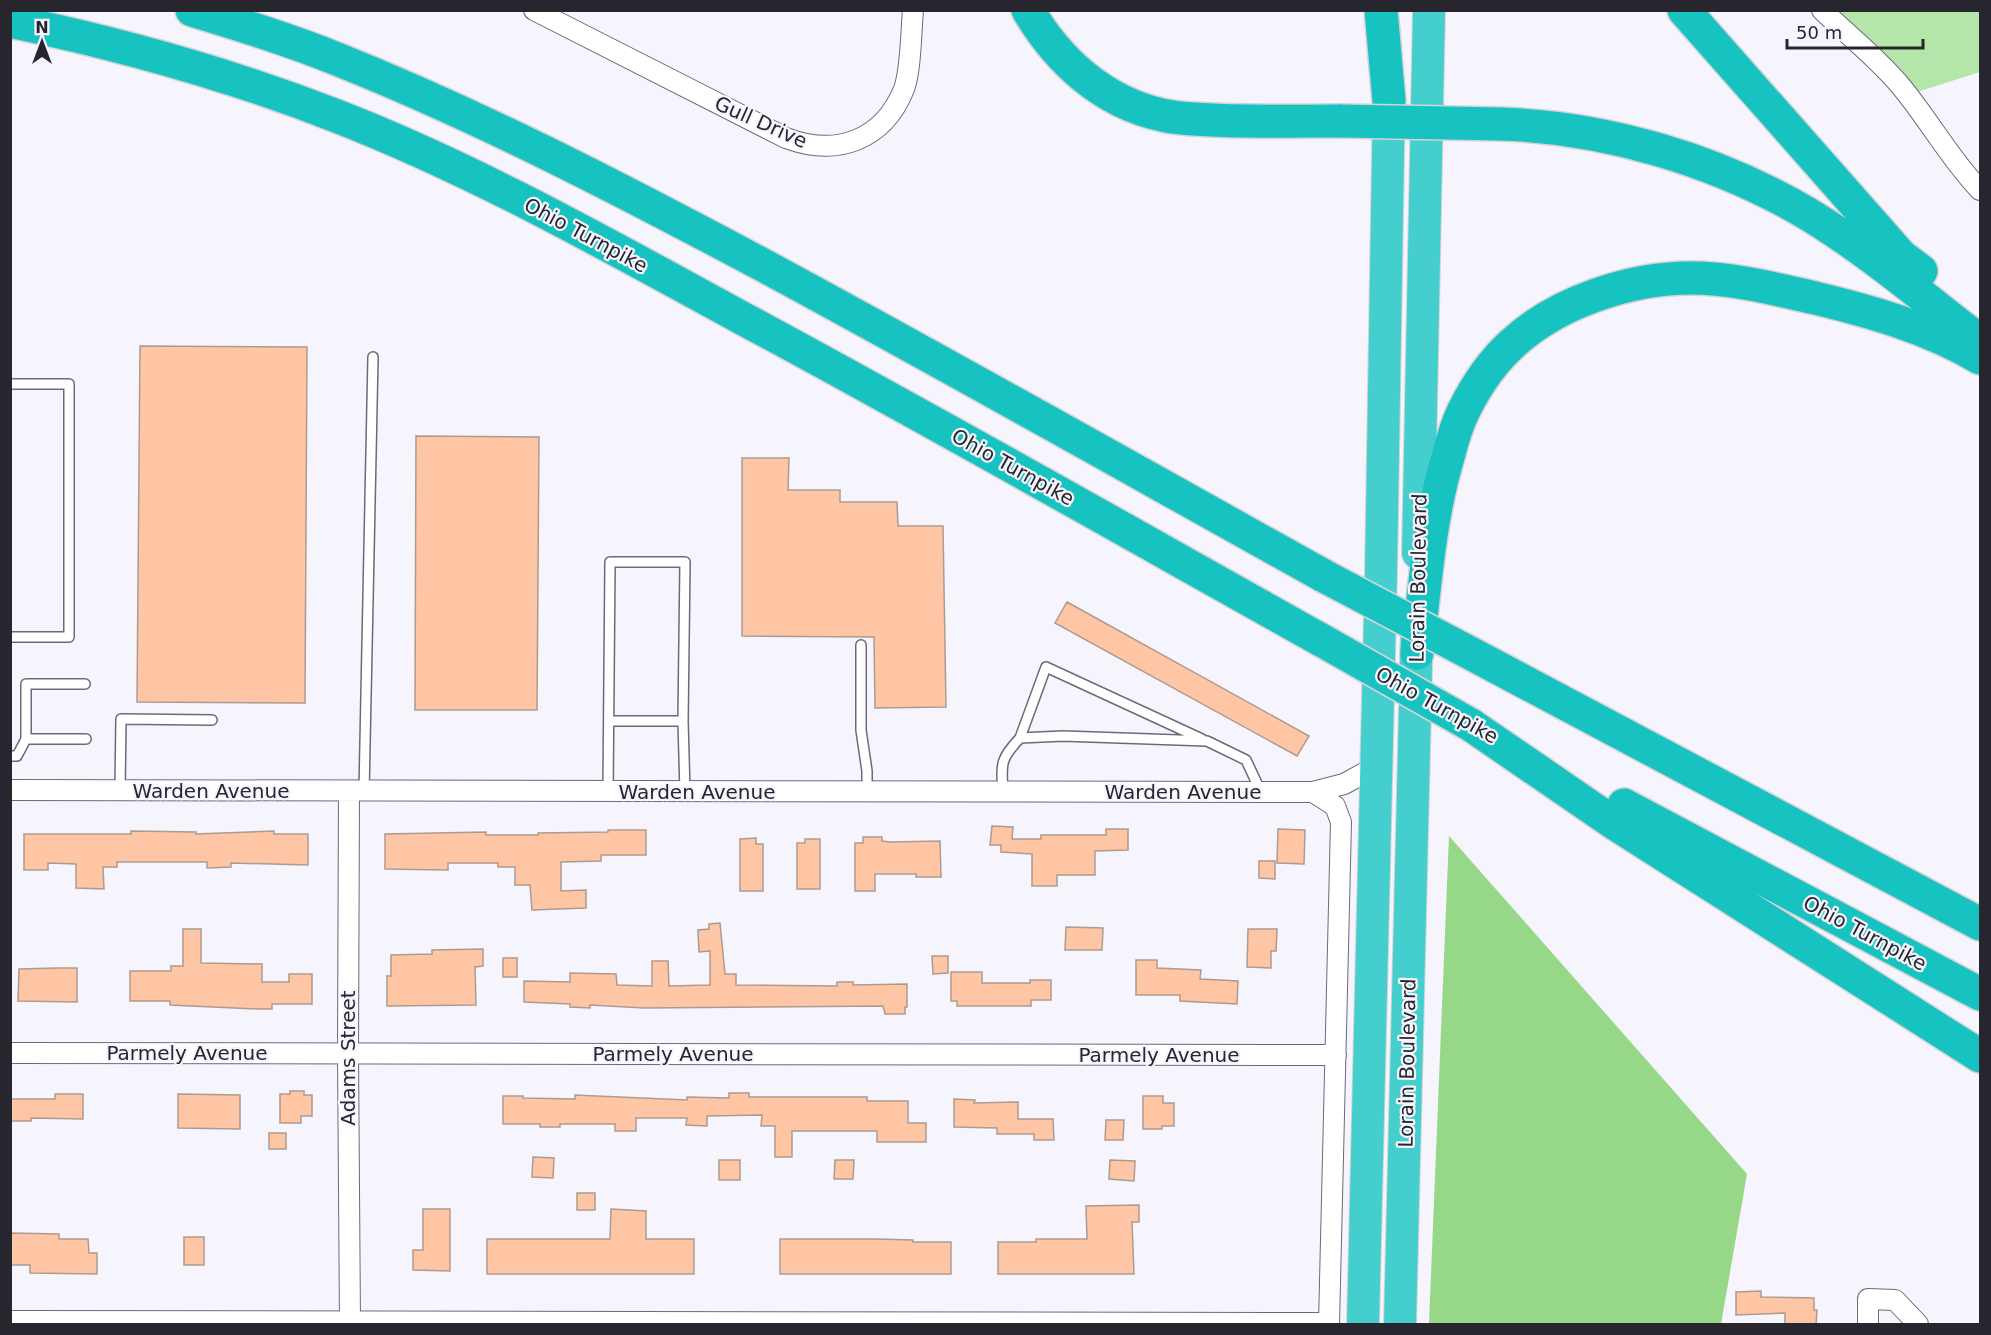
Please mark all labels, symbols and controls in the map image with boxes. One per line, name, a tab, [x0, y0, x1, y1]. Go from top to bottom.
north arrow	[12, 12, 72, 72]
scale bar	[1787, 12, 1924, 50]
text: N	[35, 18, 49, 37]
text: 50 m	[1796, 22, 1842, 43]
street label: Gull Drive	[711, 91, 811, 153]
street label: Ohio Turnpike	[520, 192, 652, 278]
street label: Ohio Turnpike	[948, 423, 1078, 511]
street label: Lorain Boulevard	[1405, 493, 1431, 663]
street label: Ohio Turnpike	[1372, 661, 1502, 749]
street label: Warden Avenue	[133, 779, 289, 803]
street label: Warden Avenue	[619, 780, 775, 804]
street label: Warden Avenue	[1105, 780, 1261, 804]
street label: Ohio Turnpike	[1799, 890, 1931, 976]
street label: Lorain Boulevard	[1394, 978, 1420, 1148]
street label: Adams Street	[336, 990, 360, 1126]
street label: Parmely Avenue	[106, 1041, 268, 1065]
street label: Parmely Avenue	[592, 1042, 754, 1066]
street label: Parmely Avenue	[1078, 1043, 1240, 1067]

